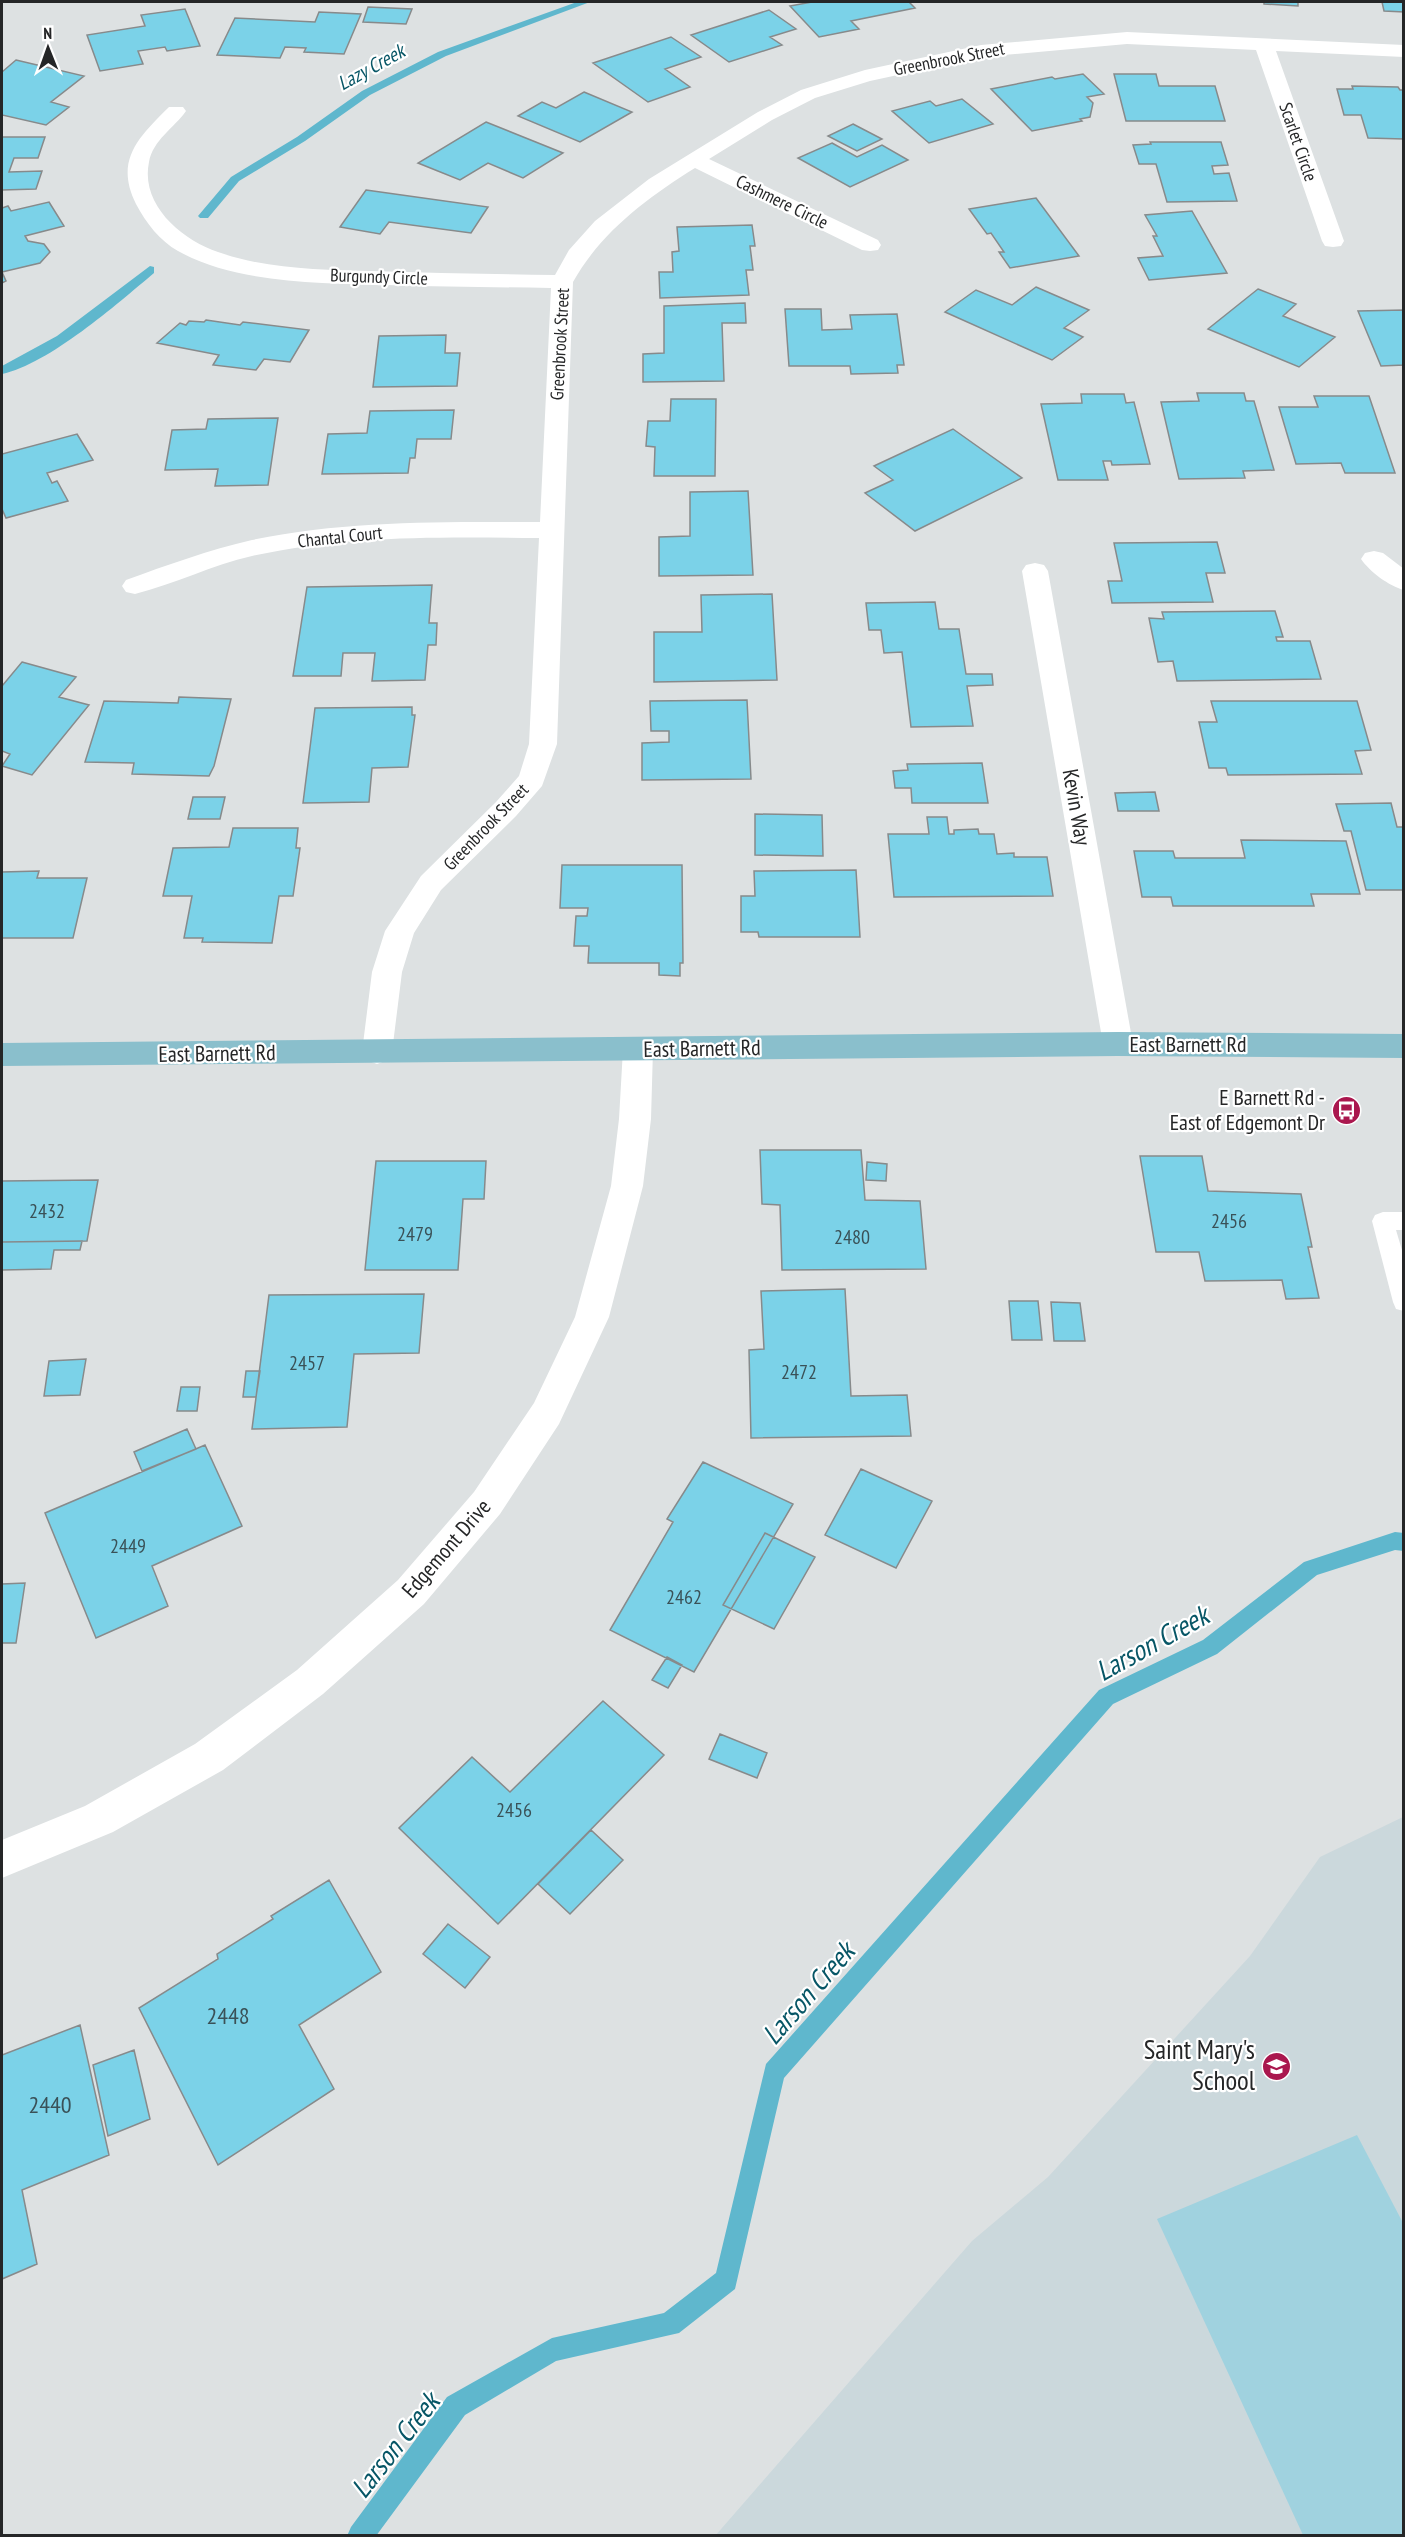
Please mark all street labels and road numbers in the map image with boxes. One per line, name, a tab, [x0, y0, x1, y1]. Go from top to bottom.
street label: Greenbrook Street	[892, 36, 1006, 81]
street label: Scarlet Circle	[1274, 99, 1323, 184]
street label: Cashmere Circle	[732, 169, 832, 234]
street label: Burgundy Circle	[330, 263, 428, 290]
street label: Greenbrook Street	[545, 287, 574, 401]
street label: Chantal Court	[296, 521, 383, 552]
street label: Kevin Way	[1057, 767, 1098, 848]
street label: Greenbrook Street	[438, 778, 533, 875]
street label: East Barnett Rd	[1129, 1030, 1247, 1058]
street label: East Barnett Rd	[643, 1033, 761, 1063]
street label: East Barnett Rd	[158, 1038, 276, 1068]
street label: Edgemont Drive	[396, 1493, 496, 1603]

